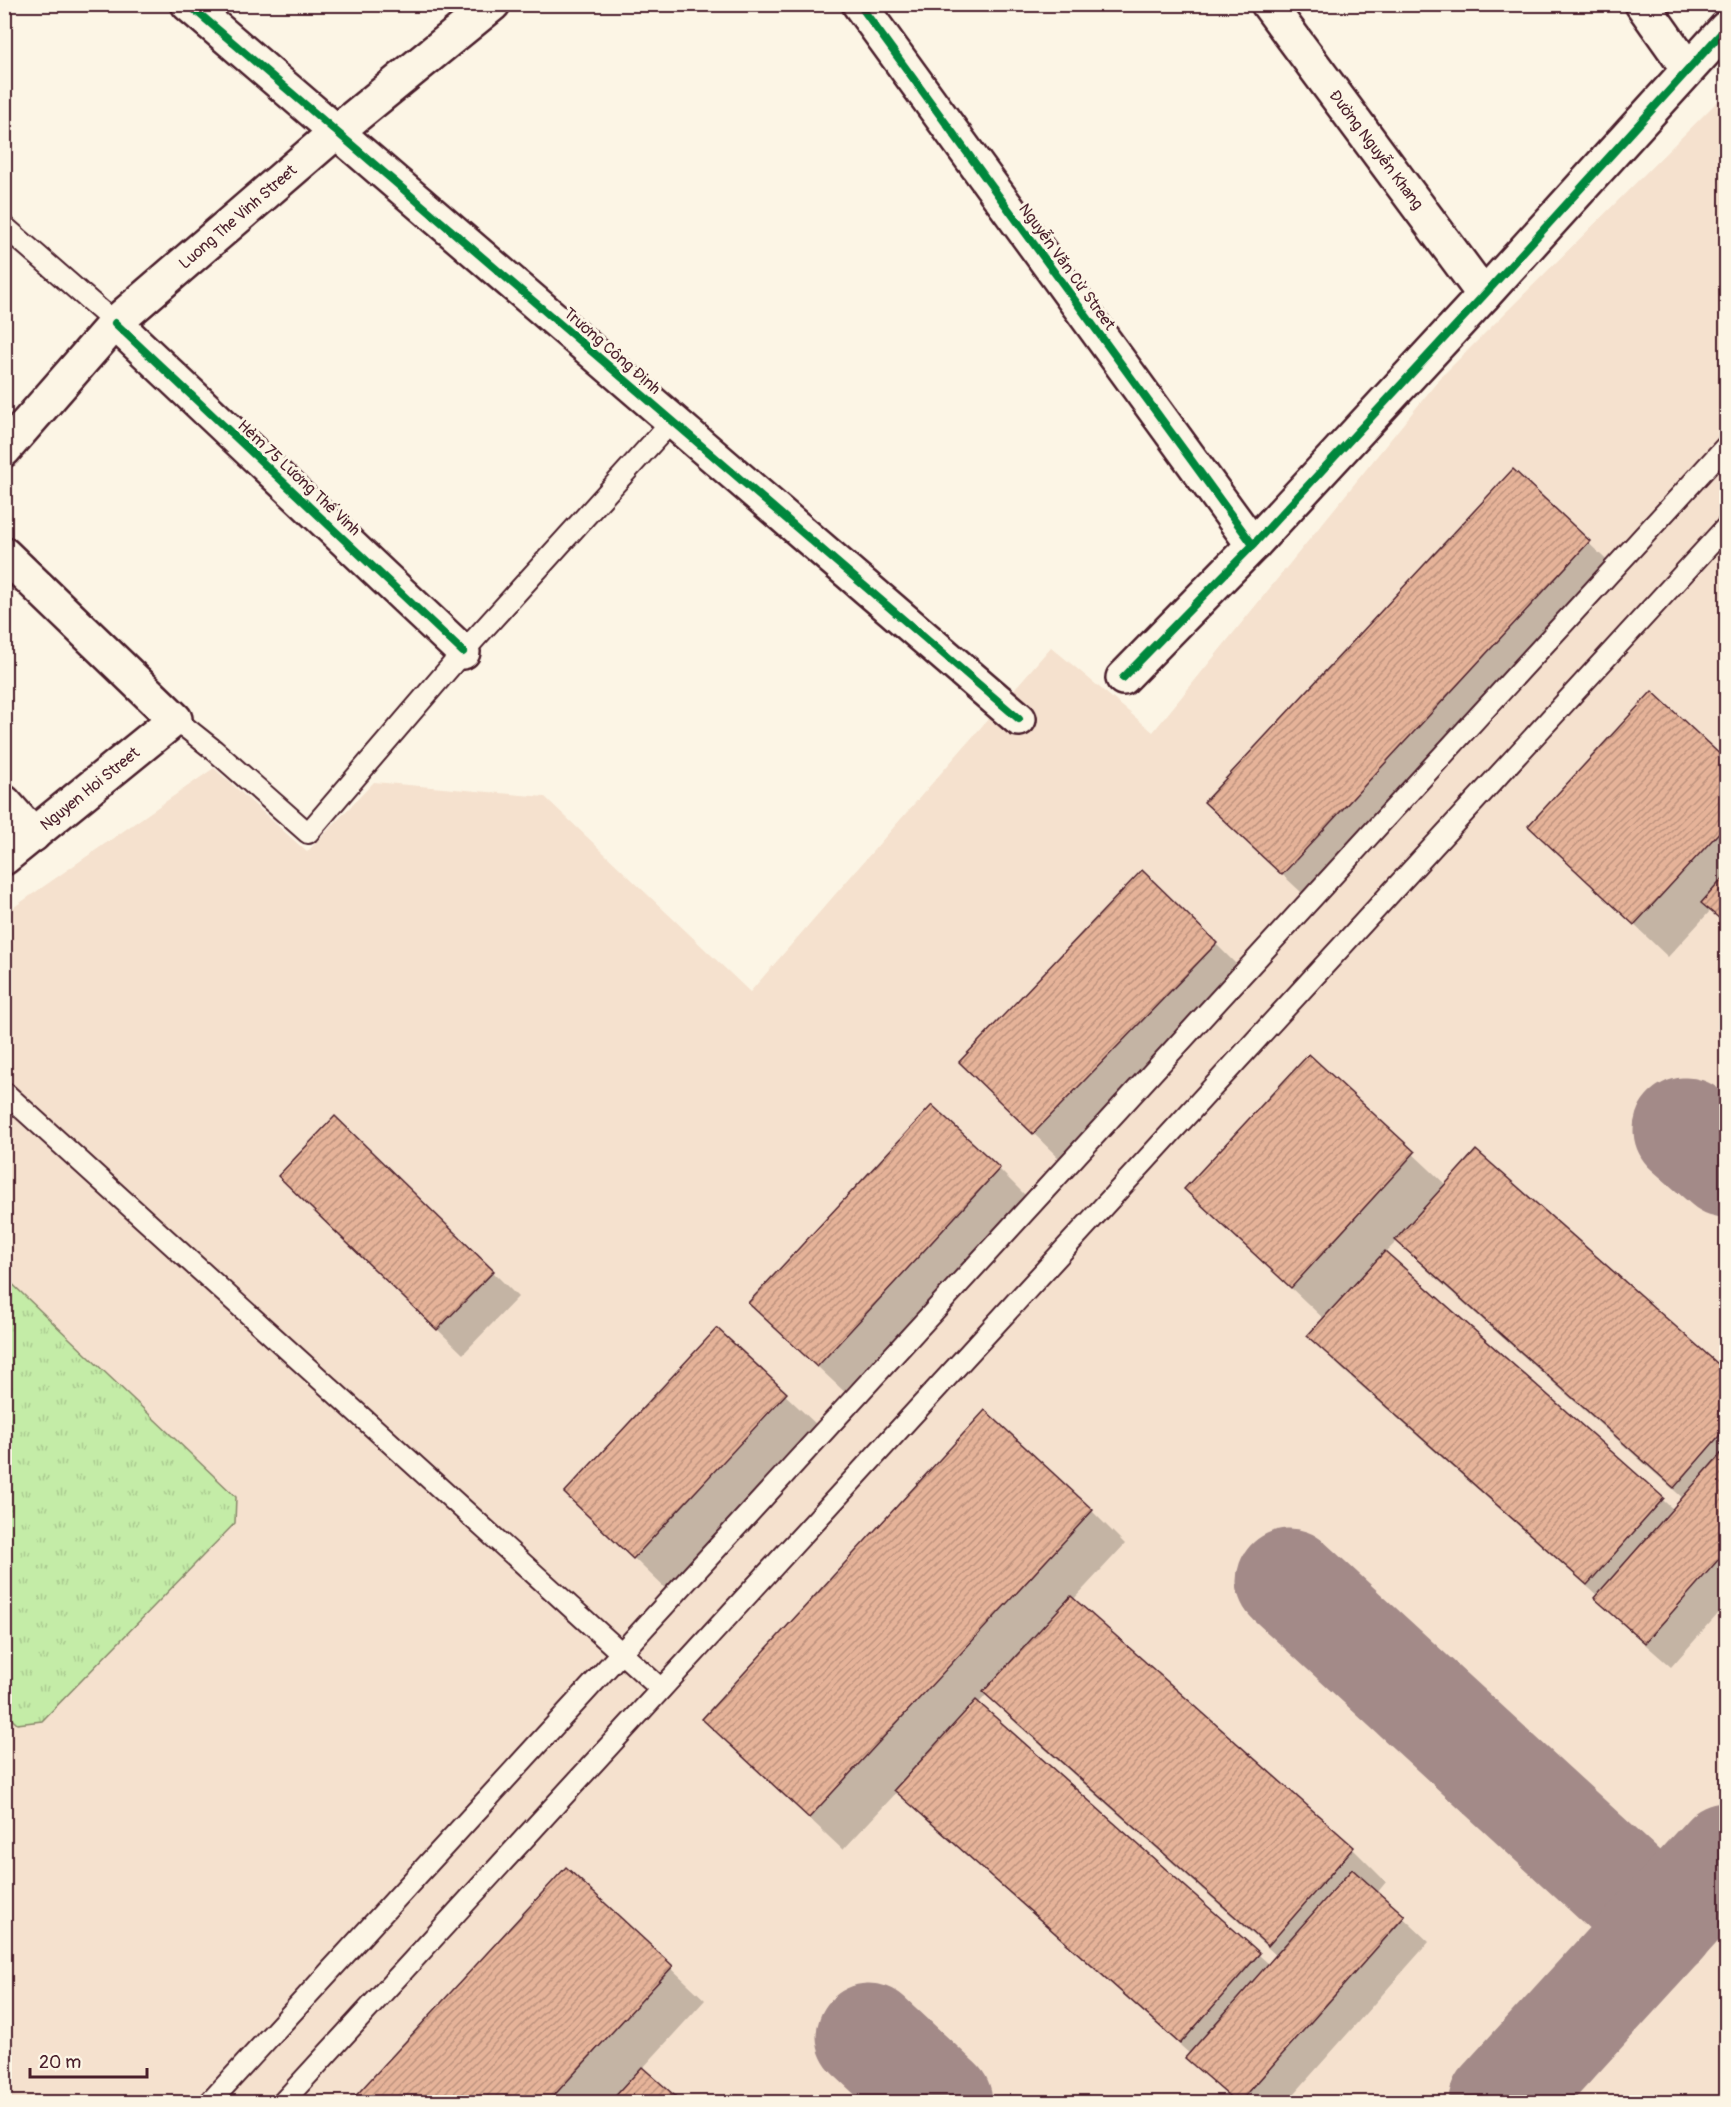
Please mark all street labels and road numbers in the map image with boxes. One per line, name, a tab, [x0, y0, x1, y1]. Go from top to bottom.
street label: Đường Nguyễn Khang	[1324, 86, 1428, 214]
street label: Luong The Vinh Street	[175, 160, 301, 274]
street label: Nguyễn Văn Cừ Street	[1014, 200, 1120, 335]
street label: Trương Công Định	[559, 303, 665, 399]
street label: Hẻm 75 Lương Thế Vinh	[233, 416, 365, 540]
street label: Nguyen Hoi Street	[36, 742, 144, 835]

